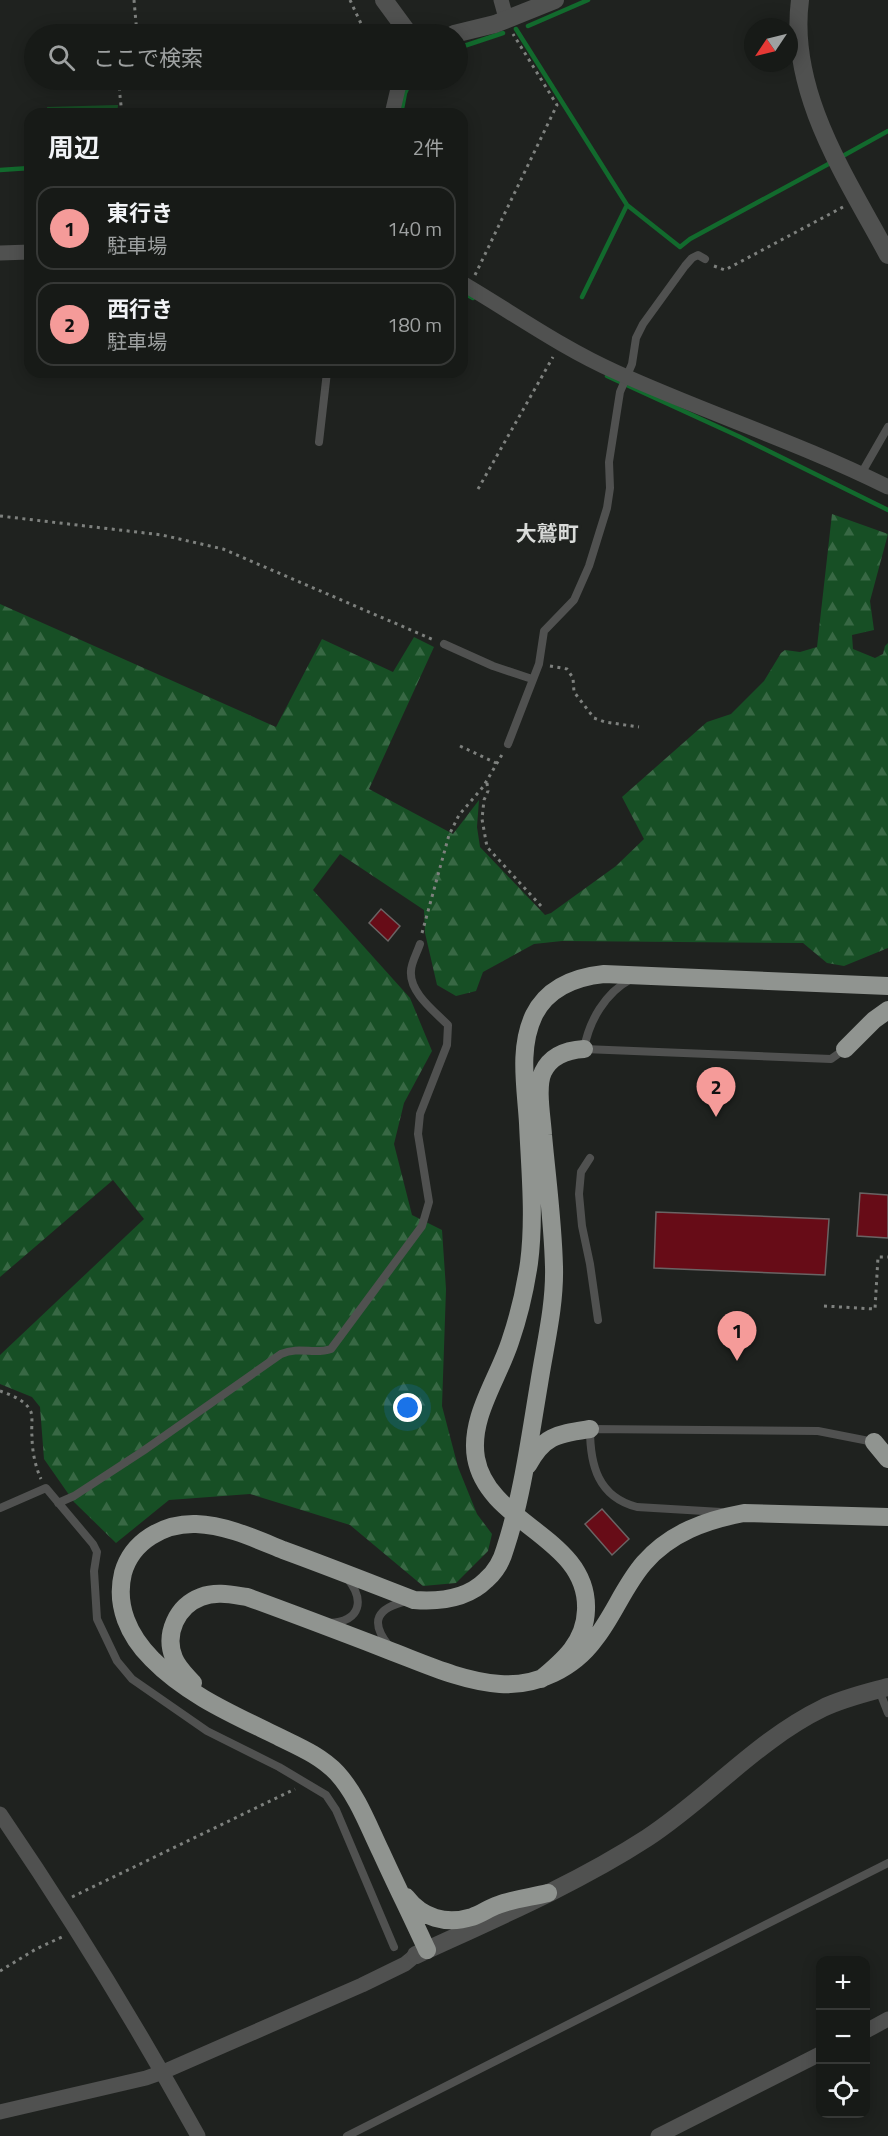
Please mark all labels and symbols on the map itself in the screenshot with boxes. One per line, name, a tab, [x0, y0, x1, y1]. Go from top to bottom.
north arrow	[744, 18, 798, 72]
district label: 大鷲町	[516, 517, 579, 549]
pin: 2	[696, 1068, 736, 1117]
pin: 1	[718, 1312, 756, 1361]
your location	[393, 1393, 422, 1422]

